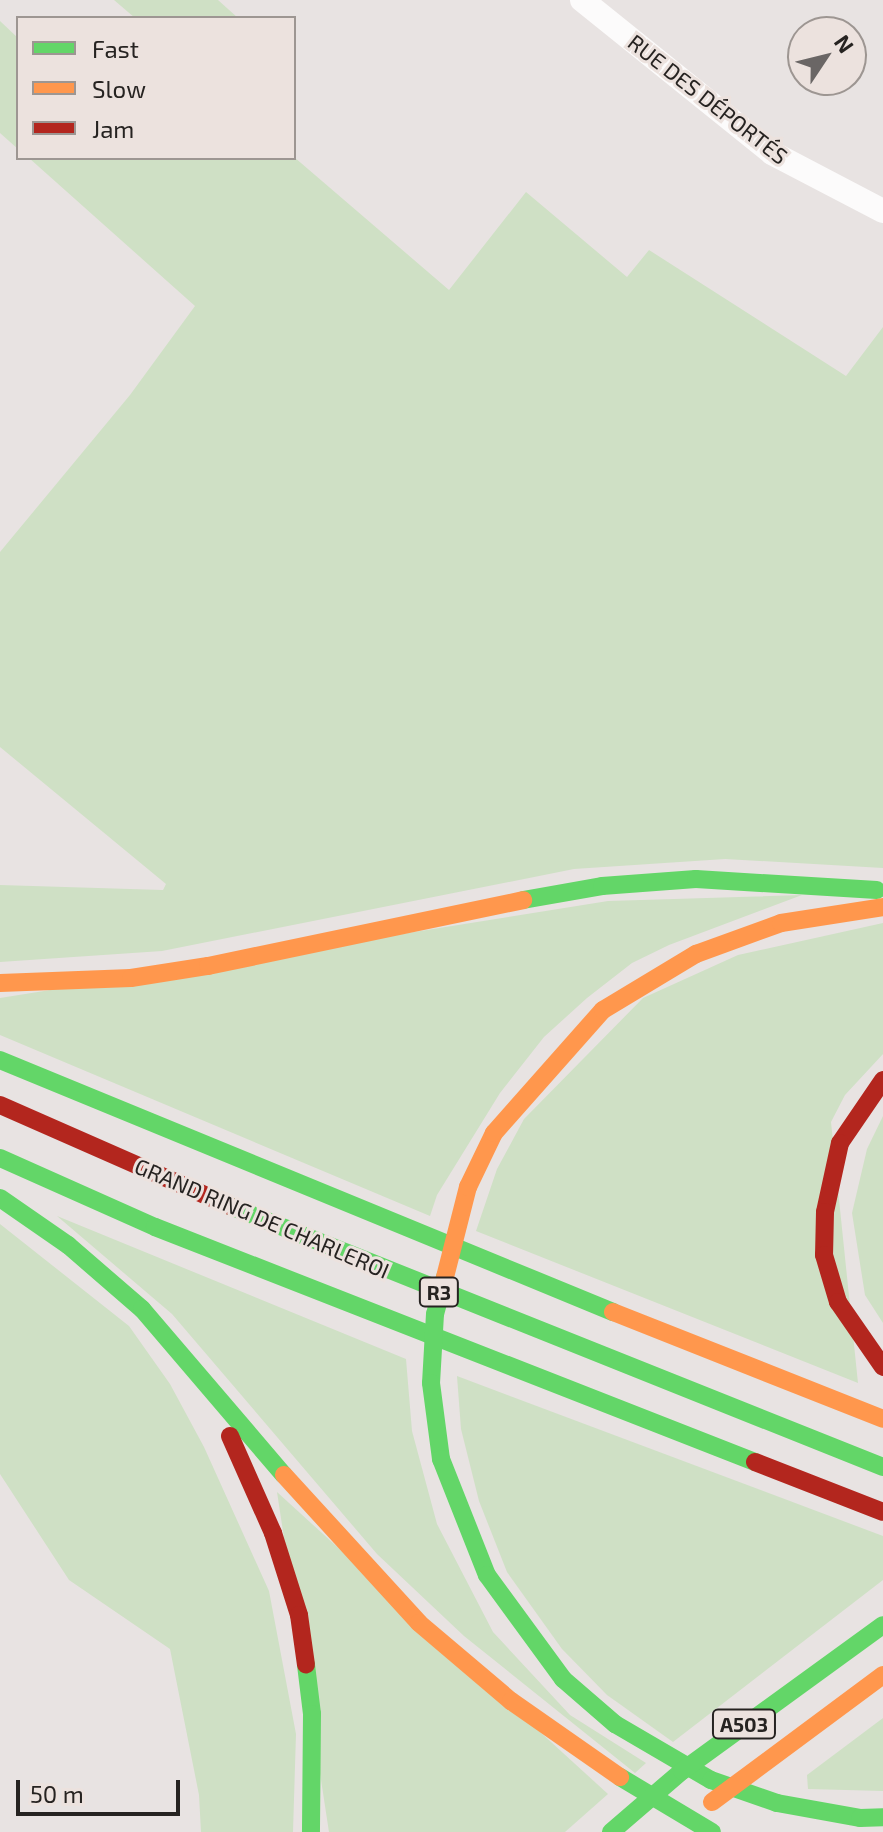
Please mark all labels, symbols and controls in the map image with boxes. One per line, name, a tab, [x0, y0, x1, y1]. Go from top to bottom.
legend	[16, 16, 296, 160]
north arrow	[787, 16, 867, 96]
street label: RUE DES DÉPORTÉS	[623, 29, 793, 169]
text: N	[830, 29, 860, 57]
text: Fast	[92, 34, 139, 63]
text: Slow	[92, 74, 146, 103]
text: Jam	[92, 114, 134, 143]
street label: GRAND RING DE CHARLEROI	[131, 1152, 393, 1284]
road number: R3	[417, 1276, 461, 1308]
road number: A503	[710, 1708, 778, 1740]
scale bar	[20, 1764, 184, 1814]
text: 50 m	[30, 1779, 84, 1808]

